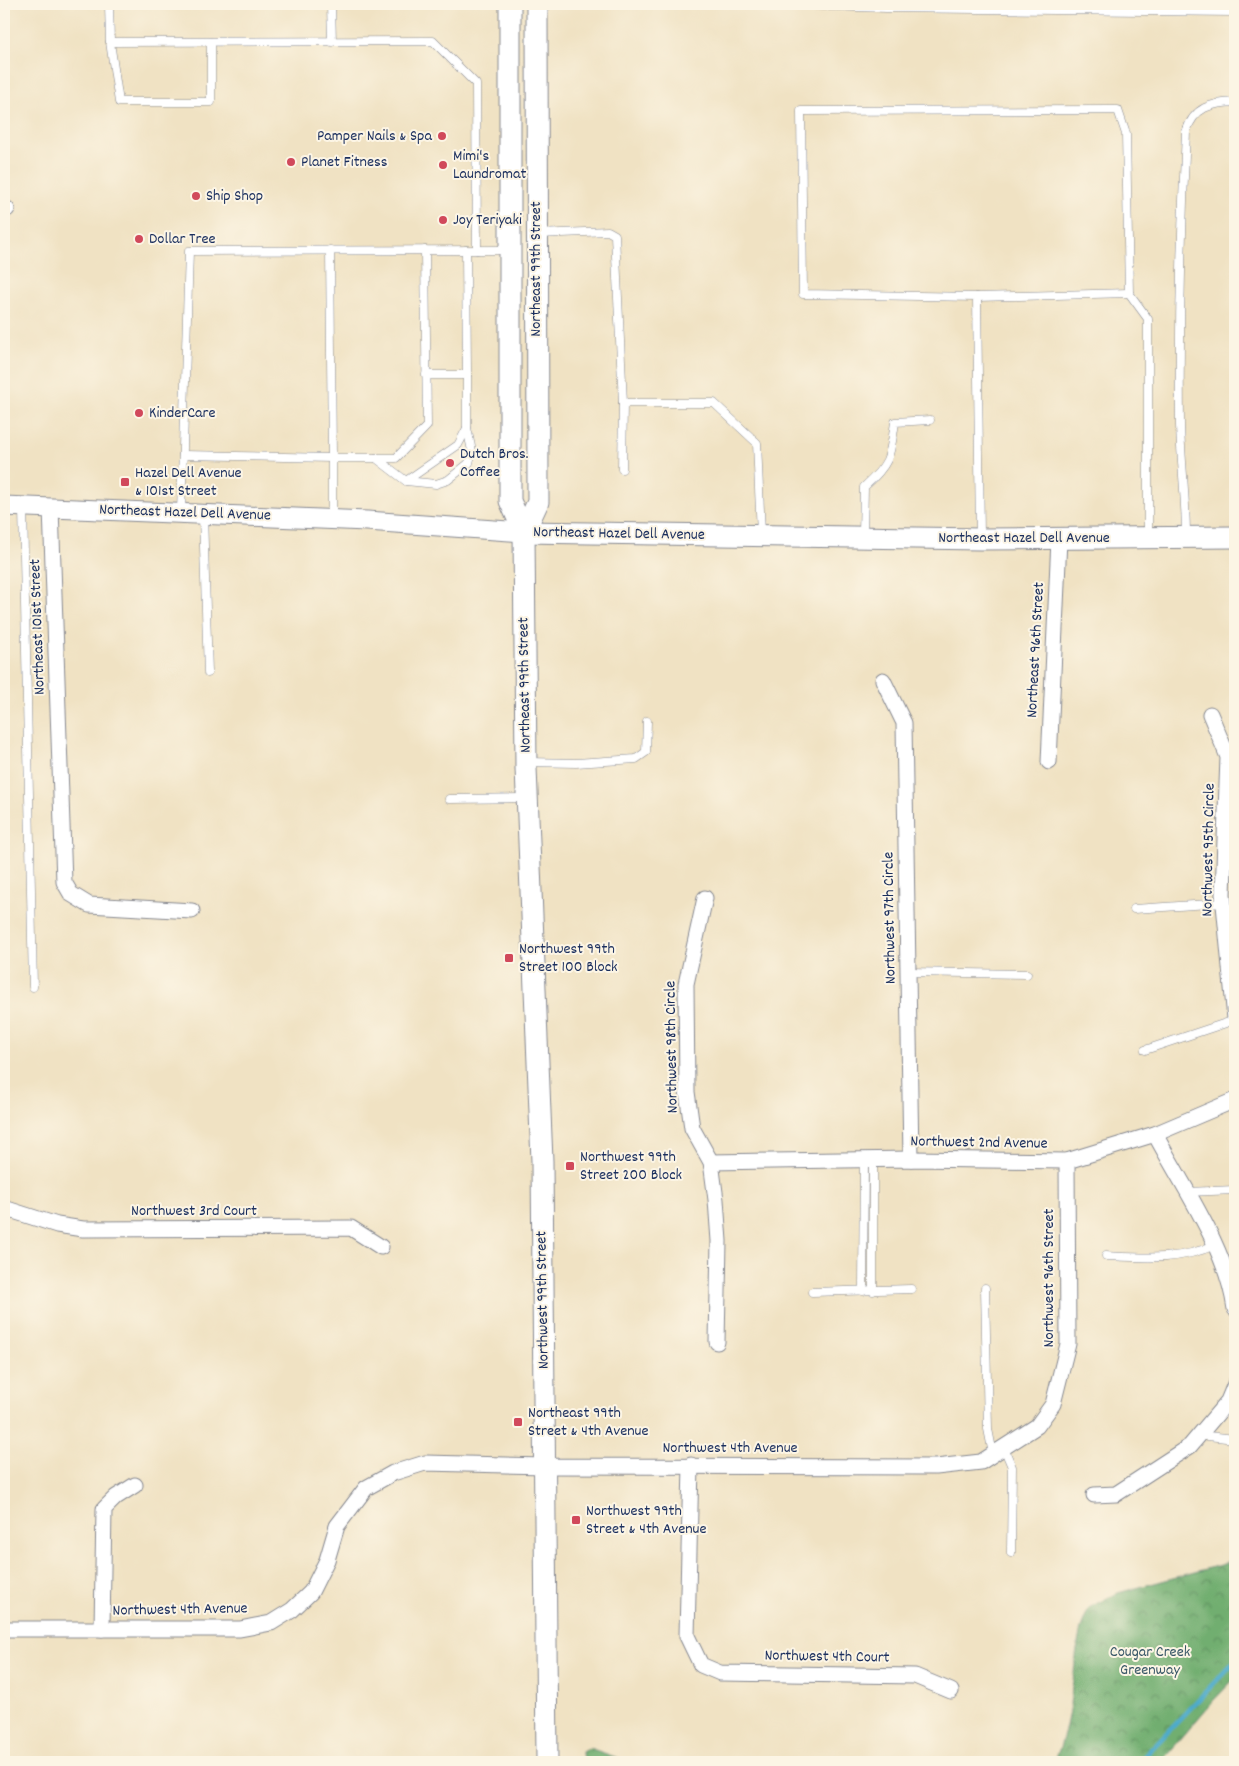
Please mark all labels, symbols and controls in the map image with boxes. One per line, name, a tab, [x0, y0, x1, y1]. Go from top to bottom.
place label: Pamper Nails & Spa	[317, 125, 432, 148]
marker: Pamper Nails & Spa	[436, 130, 448, 142]
place label: Mimi's Laundromat	[453, 145, 526, 186]
place label: Planet Fitness	[301, 151, 388, 174]
marker: Planet Fitness	[285, 156, 297, 168]
marker: Mimi's Laundromat	[437, 159, 449, 171]
place label: Ship Shop	[206, 185, 263, 208]
marker: Ship Shop	[190, 190, 202, 202]
street label: Northeast 99th Street	[525, 201, 548, 337]
place label: Joy Teriyaki	[453, 209, 522, 232]
marker: Joy Teriyaki	[437, 214, 449, 226]
place label: Dollar Tree	[149, 228, 216, 251]
marker: Dollar Tree	[133, 233, 145, 245]
place label: KinderCare	[149, 402, 216, 425]
marker: KinderCare	[133, 407, 145, 419]
place label: Dutch Bros. Coffee	[460, 443, 529, 484]
marker: Dutch Bros. Coffee	[444, 457, 456, 469]
place label: Hazel Dell Avenue & 101st Street	[135, 462, 242, 503]
marker: Hazel Dell Avenue & 101st Street	[119, 476, 131, 488]
street label: Northeast Hazel Dell Avenue	[99, 499, 271, 527]
street label: Northeast Hazel Dell Avenue	[533, 521, 705, 547]
street label: Northeast Hazel Dell Avenue	[938, 527, 1110, 550]
street label: Northeast 101st Street	[24, 559, 52, 695]
street label: Northeast 96th Street	[1021, 581, 1051, 719]
street label: Northeast 99th Street	[512, 617, 538, 753]
street label: Northwest 95th Circle	[1196, 783, 1222, 917]
street label: Northwest 97th Circle	[877, 852, 903, 984]
place label: Northwest 99th Street 100 Block	[519, 938, 618, 979]
marker: Northwest 99th Street 100 Block	[503, 952, 515, 964]
street label: Northwest 98th Circle	[659, 981, 685, 1113]
street label: Northwest 2nd Avenue	[910, 1130, 1048, 1156]
place label: Northwest 99th Street 200 Block	[580, 1146, 682, 1187]
marker: Northwest 99th Street 200 Block	[564, 1160, 576, 1172]
street label: Northwest 3rd Court	[131, 1200, 257, 1223]
street label: Northwest 96th Street	[1038, 1209, 1061, 1347]
street label: Northwest 99th Street	[530, 1231, 556, 1369]
place label: Northeast 99th Street & 4th Avenue	[528, 1402, 649, 1443]
marker: Northeast 99th Street & 4th Avenue	[512, 1416, 524, 1428]
street label: Northwest 4th Avenue	[662, 1437, 798, 1460]
place label: Northwest 99th Street & 4th Avenue	[586, 1500, 707, 1541]
marker: Northwest 99th Street & 4th Avenue	[570, 1514, 582, 1526]
street label: Northwest 4th Avenue	[112, 1597, 248, 1623]
park label: Cougar Creek Greenway	[1110, 1641, 1190, 1682]
street label: Northwest 4th Court	[764, 1644, 890, 1670]

